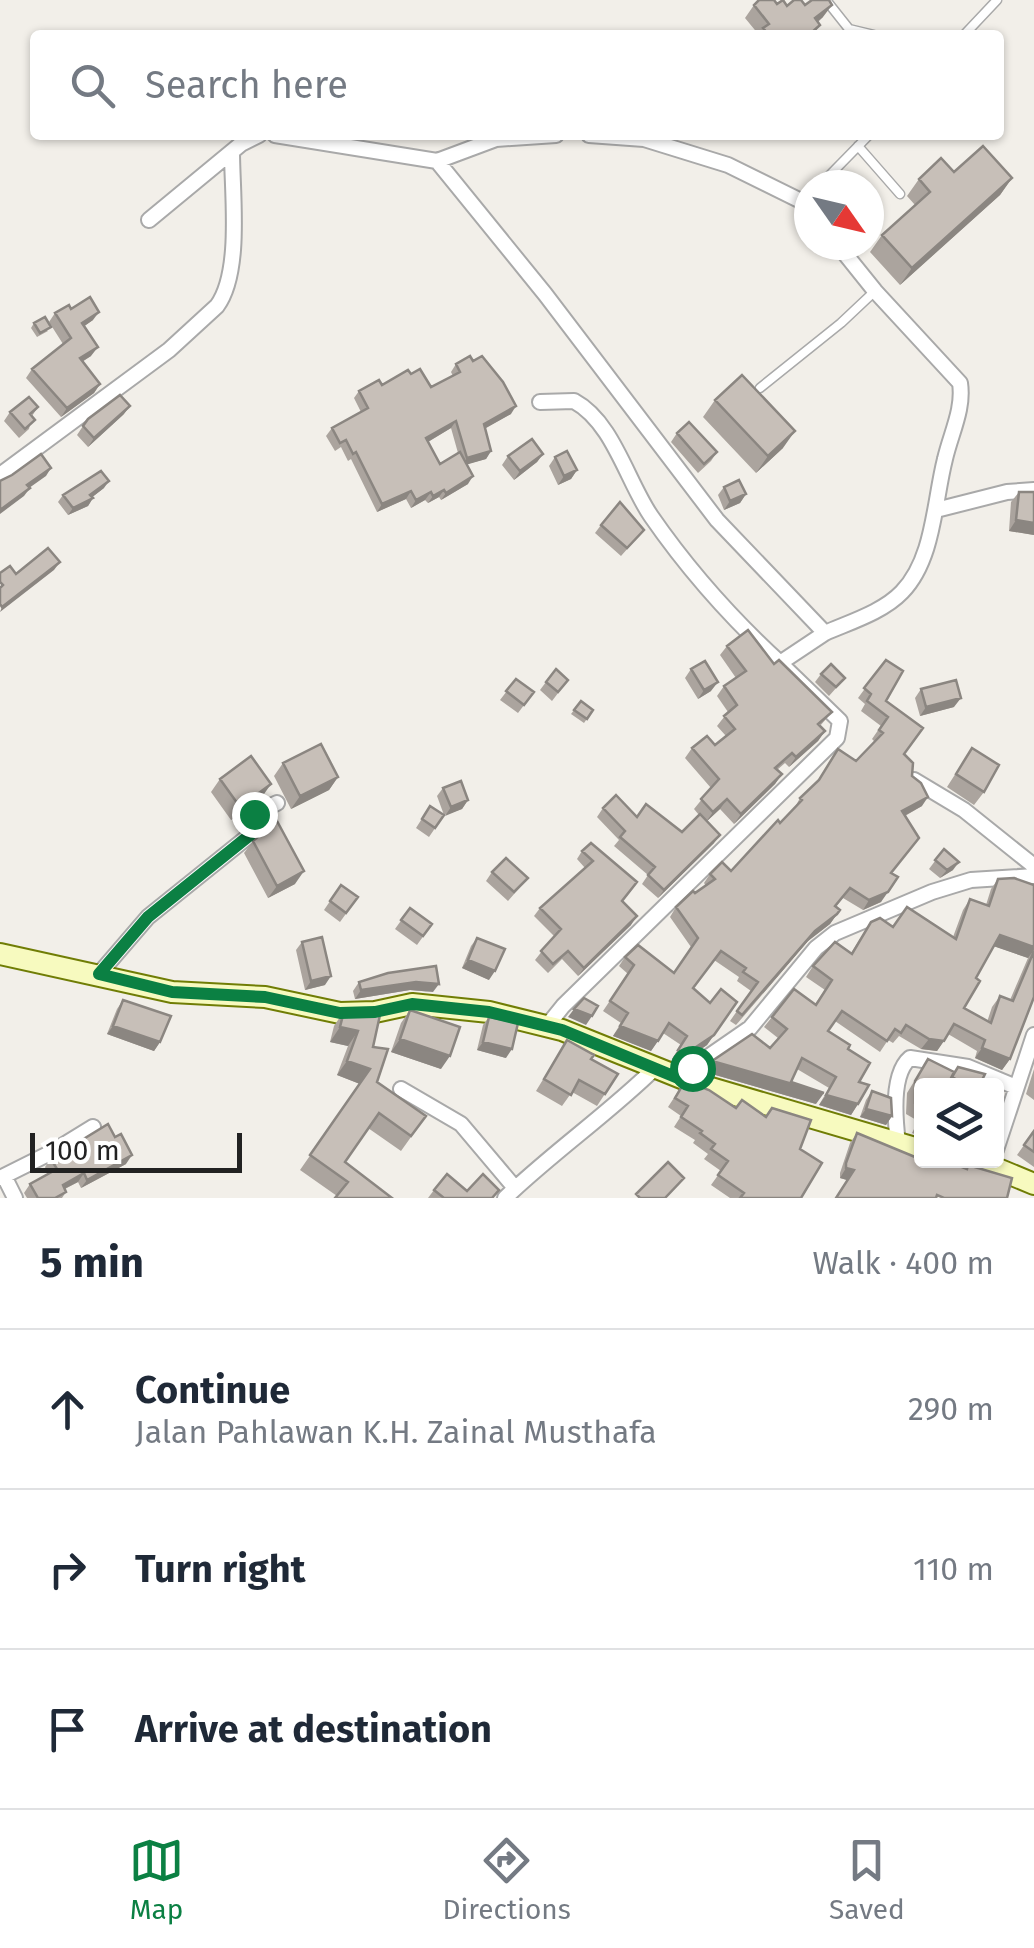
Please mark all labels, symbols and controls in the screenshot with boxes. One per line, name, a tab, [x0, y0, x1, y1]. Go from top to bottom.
search box	[30, 30, 1004, 140]
icon: search	[65, 58, 120, 113]
text: Search here	[145, 62, 348, 108]
north arrow	[794, 170, 884, 260]
route end	[232, 792, 278, 838]
route start	[670, 1046, 716, 1092]
map controls	[914, 1078, 1004, 1168]
button: layers	[914, 1078, 1004, 1168]
scale bar	[30, 1128, 242, 1172]
text: 100 m	[45, 1134, 120, 1167]
text: 5 min	[40, 1238, 144, 1288]
text: Walk · 400 m	[812, 1244, 994, 1282]
text: Continue	[135, 1367, 290, 1413]
icon: ahead	[40, 1382, 95, 1437]
text: 290 m	[908, 1390, 994, 1428]
text: Jalan Pahlawan K.H. Zainal Musthafa	[135, 1413, 657, 1451]
icon: right	[40, 1542, 95, 1597]
text: Turn right	[135, 1546, 305, 1592]
text: 110 m	[913, 1550, 994, 1588]
icon: arrive	[40, 1702, 95, 1757]
text: Arrive at destination	[135, 1706, 492, 1752]
tab: Map	[129, 1833, 184, 1926]
tab: Directions	[442, 1833, 571, 1926]
tab: Saved	[829, 1833, 905, 1926]

